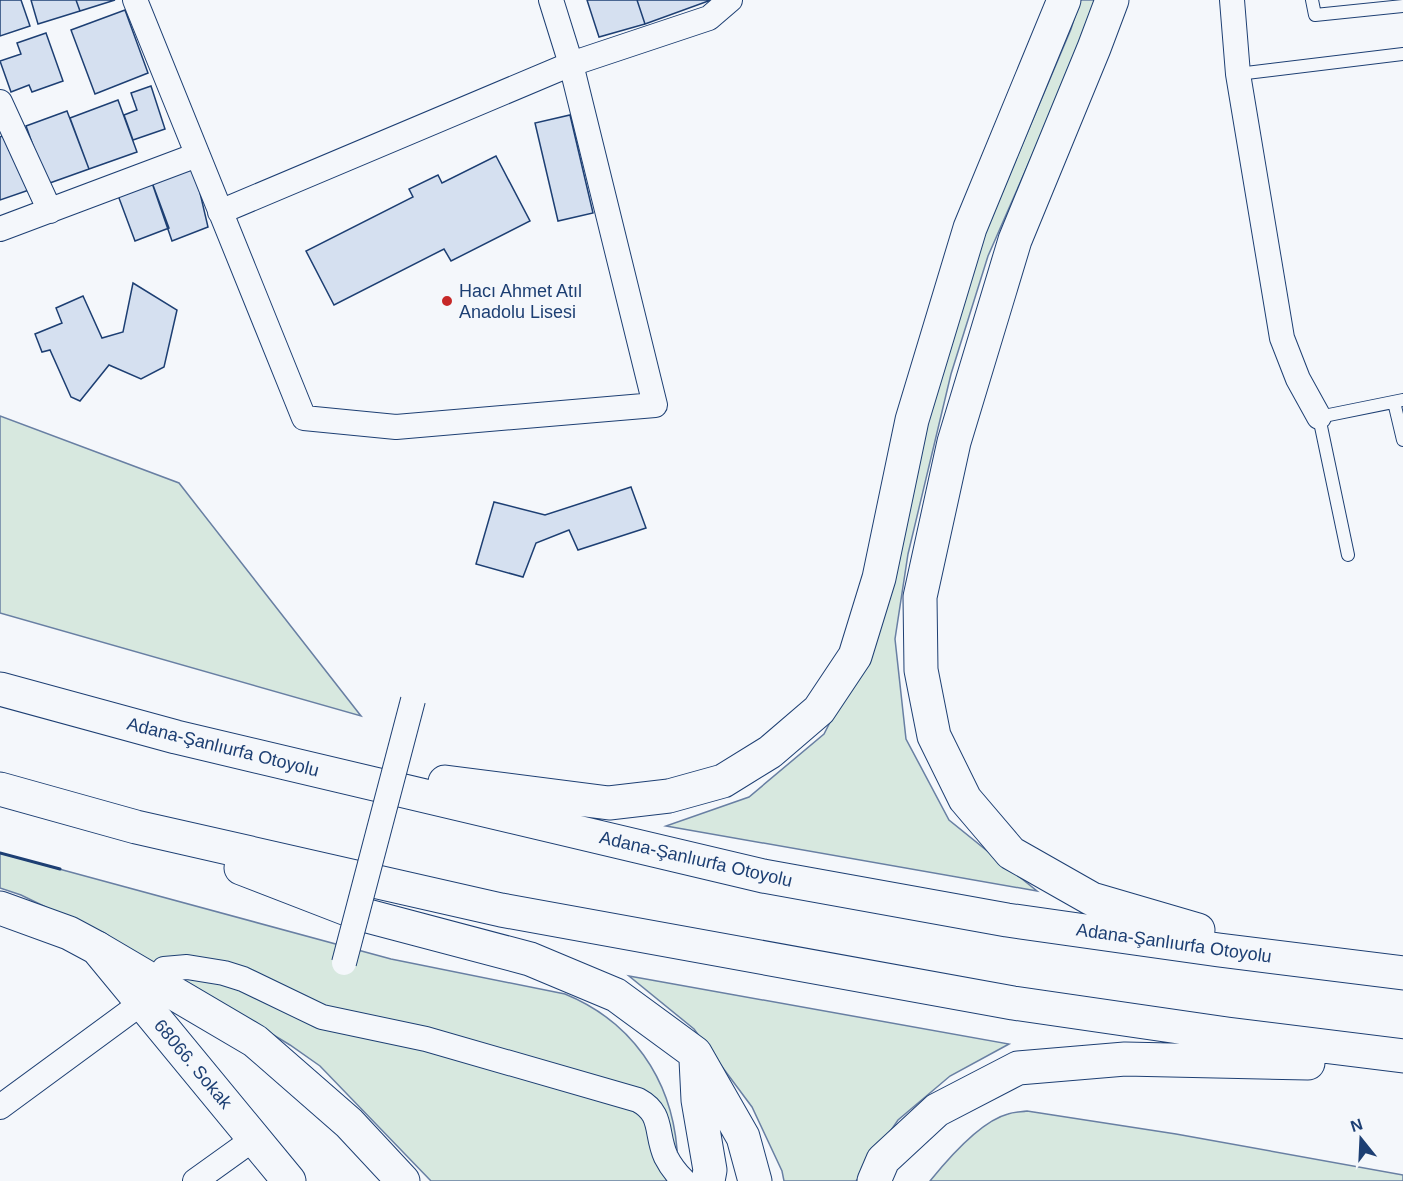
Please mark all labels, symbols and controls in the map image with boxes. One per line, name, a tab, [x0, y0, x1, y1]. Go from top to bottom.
place label: Hacı Ahmet Atıl Anadolu Lisesi	[459, 281, 582, 322]
marker: Hacı Ahmet Atıl Anadolu Lisesi	[440, 294, 454, 308]
street label: Adana-Şanlıurfa Otoyolu	[125, 713, 321, 781]
street label: Adana-Şanlıurfa Otoyolu	[598, 827, 794, 891]
street label: Adana-Şanlıurfa Otoyolu	[1075, 919, 1273, 967]
street label: 68066. Sokak	[150, 1015, 237, 1113]
north arrow	[1331, 1109, 1391, 1169]
text: N	[1348, 1115, 1365, 1135]

